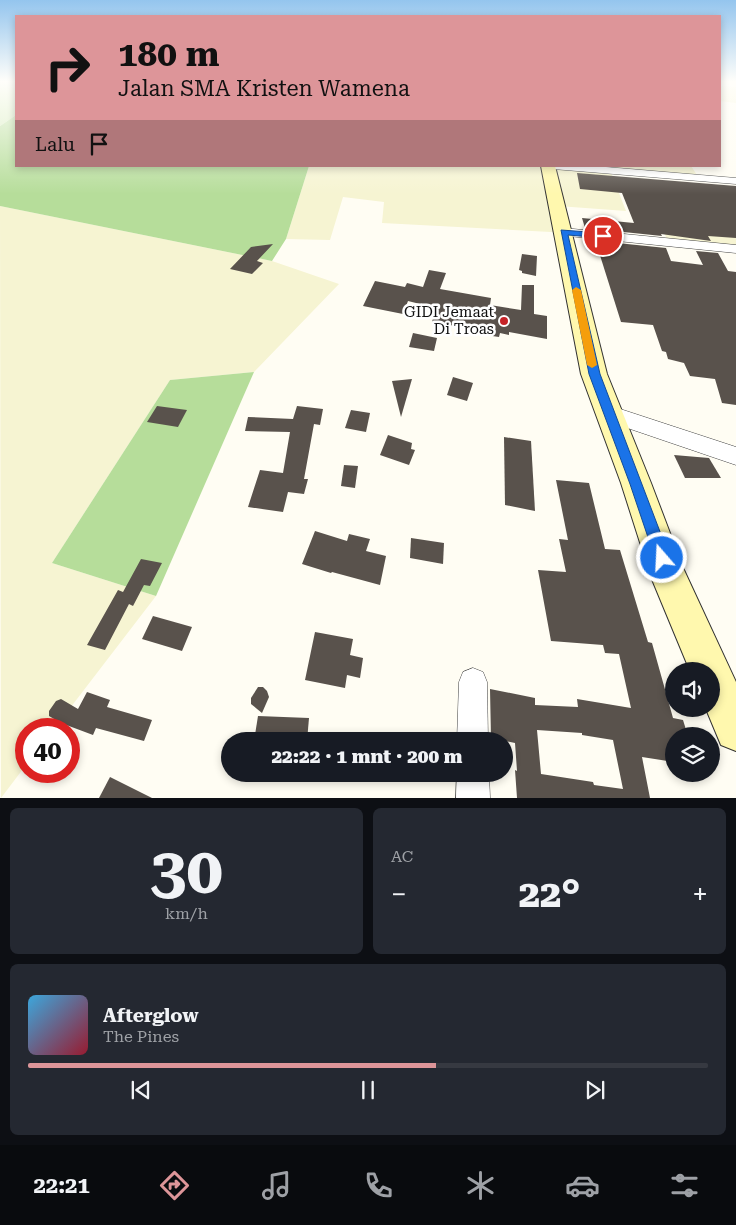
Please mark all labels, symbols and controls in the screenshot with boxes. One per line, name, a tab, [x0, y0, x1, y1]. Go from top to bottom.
text: 180 m	[118, 34, 219, 75]
icon: right	[35, 35, 100, 100]
text: Jalan SMA Kristen Wamena	[118, 76, 410, 101]
icon: arrive	[85, 130, 113, 158]
text: Lalu	[35, 133, 75, 156]
pin	[582, 215, 624, 257]
icon: arrive	[589, 222, 617, 250]
place label: GIDI Jemaat Di Troas	[404, 303, 494, 338]
marker: GIDI Jemaat Di Troas	[498, 315, 510, 327]
position arrow	[635, 531, 687, 583]
map controls	[665, 662, 720, 782]
button: sound	[665, 662, 720, 717]
speed limit sign: 40	[15, 718, 80, 783]
button: layers	[665, 727, 720, 782]
text: 22:22 · 1 mnt · 200 m	[271, 745, 463, 768]
text: 30	[150, 833, 223, 909]
text: AC	[391, 847, 413, 866]
text: 22°	[519, 872, 580, 916]
text: −	[391, 878, 407, 911]
text: +	[692, 878, 708, 911]
text: km/h	[165, 904, 208, 923]
text: Afterglow	[103, 1004, 199, 1027]
text: The Pines	[103, 1027, 179, 1046]
icon: previous	[127, 1076, 155, 1104]
icon: pause	[354, 1076, 382, 1104]
icon: next	[581, 1076, 609, 1104]
icon: directions	[157, 1168, 192, 1203]
icon: music	[259, 1168, 294, 1203]
icon: phone	[361, 1168, 396, 1203]
icon: climate	[463, 1168, 498, 1203]
icon: car	[565, 1168, 600, 1203]
icon: filters	[667, 1168, 702, 1203]
text: 22:21	[34, 1173, 90, 1198]

